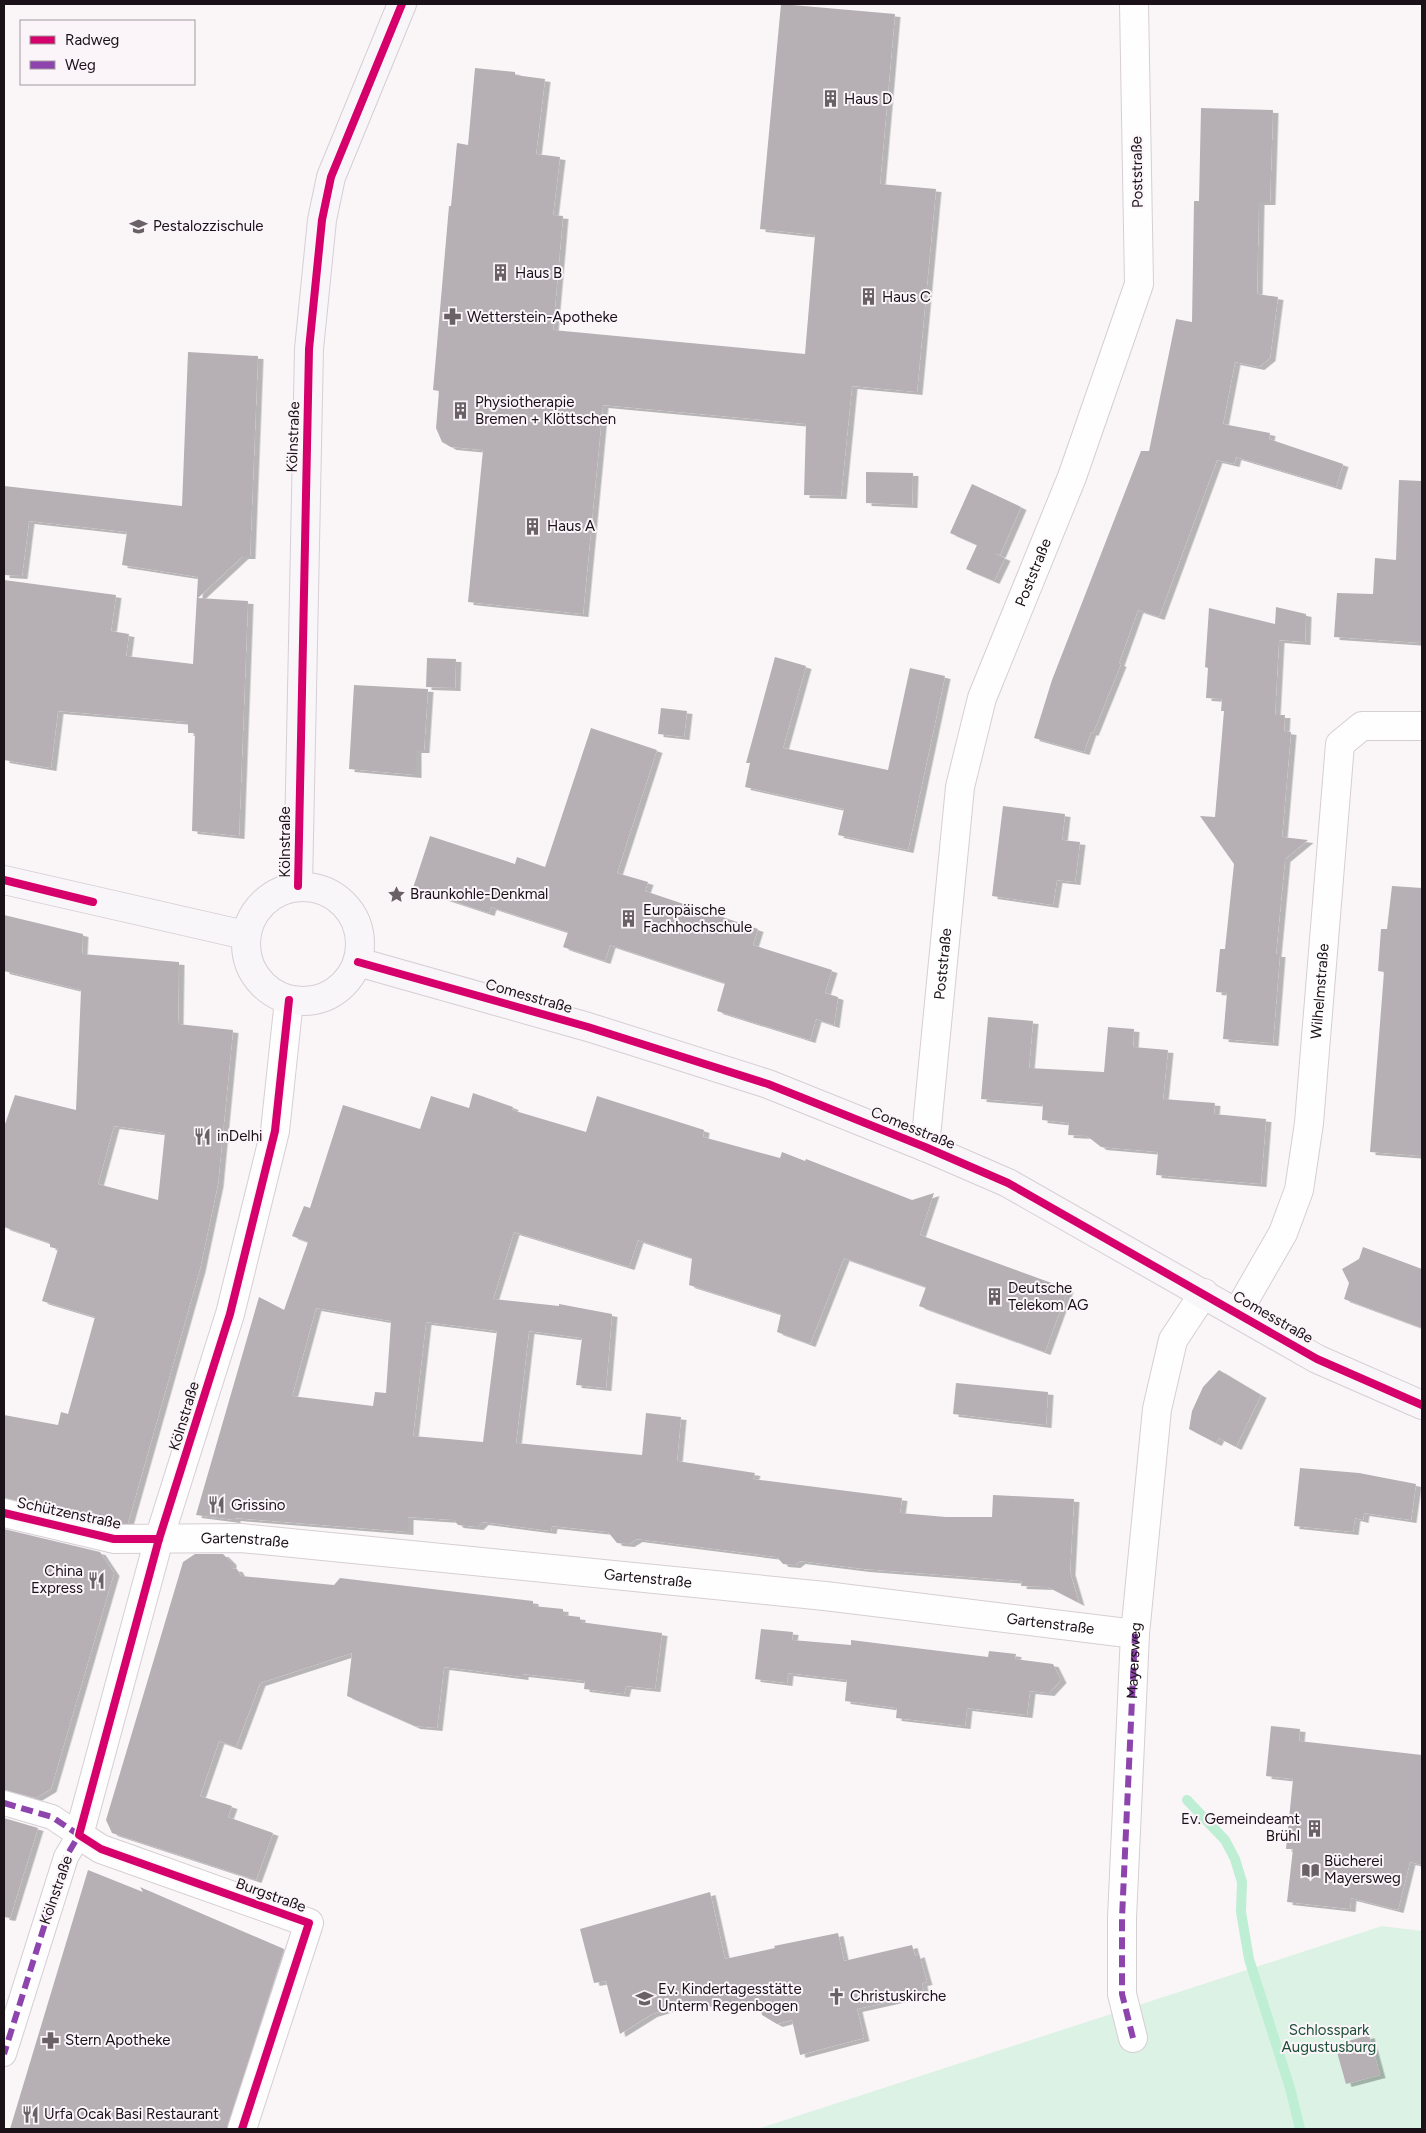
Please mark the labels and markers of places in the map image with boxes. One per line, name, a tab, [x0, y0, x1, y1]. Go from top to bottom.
building icon: Haus D	[820, 89, 840, 109]
place label: Haus D	[844, 90, 892, 108]
school or university icon: Pestalozzischule	[129, 216, 149, 236]
place label: Pestalozzischule	[153, 217, 264, 235]
building icon: Haus B	[491, 263, 511, 283]
place label: Haus B	[515, 264, 562, 282]
building icon: Haus C	[858, 287, 878, 307]
place label: Haus C	[882, 288, 931, 306]
pharmacy icon: Wetterstein-Apotheke	[443, 307, 463, 327]
place label: Wetterstein-Apotheke	[467, 308, 618, 326]
place label: Physiotherapie Bremen + Klöttschen	[475, 393, 616, 428]
building icon: Physiotherapie Bremen + Klöttschen	[451, 401, 471, 421]
building icon: Haus A	[523, 516, 543, 536]
place label: Haus A	[547, 517, 595, 535]
place icon: Braunkohle-Denkmal	[386, 884, 406, 904]
place label: Braunkohle-Denkmal	[410, 885, 548, 903]
place label: Europäische Fachhochschule	[643, 901, 752, 936]
building icon: Europäische Fachhochschule	[619, 909, 639, 929]
restaurant icon: inDelhi	[193, 1126, 213, 1146]
place label: inDelhi	[217, 1127, 263, 1145]
place label: Deutsche Telekom AG	[1008, 1279, 1089, 1314]
building icon: Deutsche Telekom AG	[984, 1287, 1004, 1307]
restaurant icon: Grissino	[207, 1495, 227, 1515]
place label: Grissino	[231, 1496, 286, 1514]
place label: China Express	[31, 1562, 83, 1597]
restaurant icon: China Express	[87, 1570, 107, 1590]
place label: Ev. Gemeindeamt Brühl	[1181, 1810, 1300, 1845]
building icon: Ev. Gemeindeamt Brühl	[1304, 1818, 1324, 1838]
place label: Bücherei Mayersweg	[1324, 1852, 1401, 1887]
library icon: Bücherei Mayersweg	[1300, 1860, 1320, 1880]
place label: Ev. Kindertagesstätte Unterm Regenbogen	[658, 1980, 802, 2015]
church icon: Christuskirche	[826, 1986, 846, 2006]
place label: Christuskirche	[850, 1987, 946, 2005]
school or university icon: Ev. Kindertagesstätte Unterm Regenbogen	[634, 1988, 654, 2008]
pharmacy icon: Stern Apotheke	[41, 2030, 61, 2050]
place label: Stern Apotheke	[65, 2031, 170, 2049]
restaurant icon: Urfa Ocak Basi Restaurant	[20, 2104, 40, 2124]
place label: Urfa Ocak Basi Restaurant	[44, 2105, 219, 2123]

